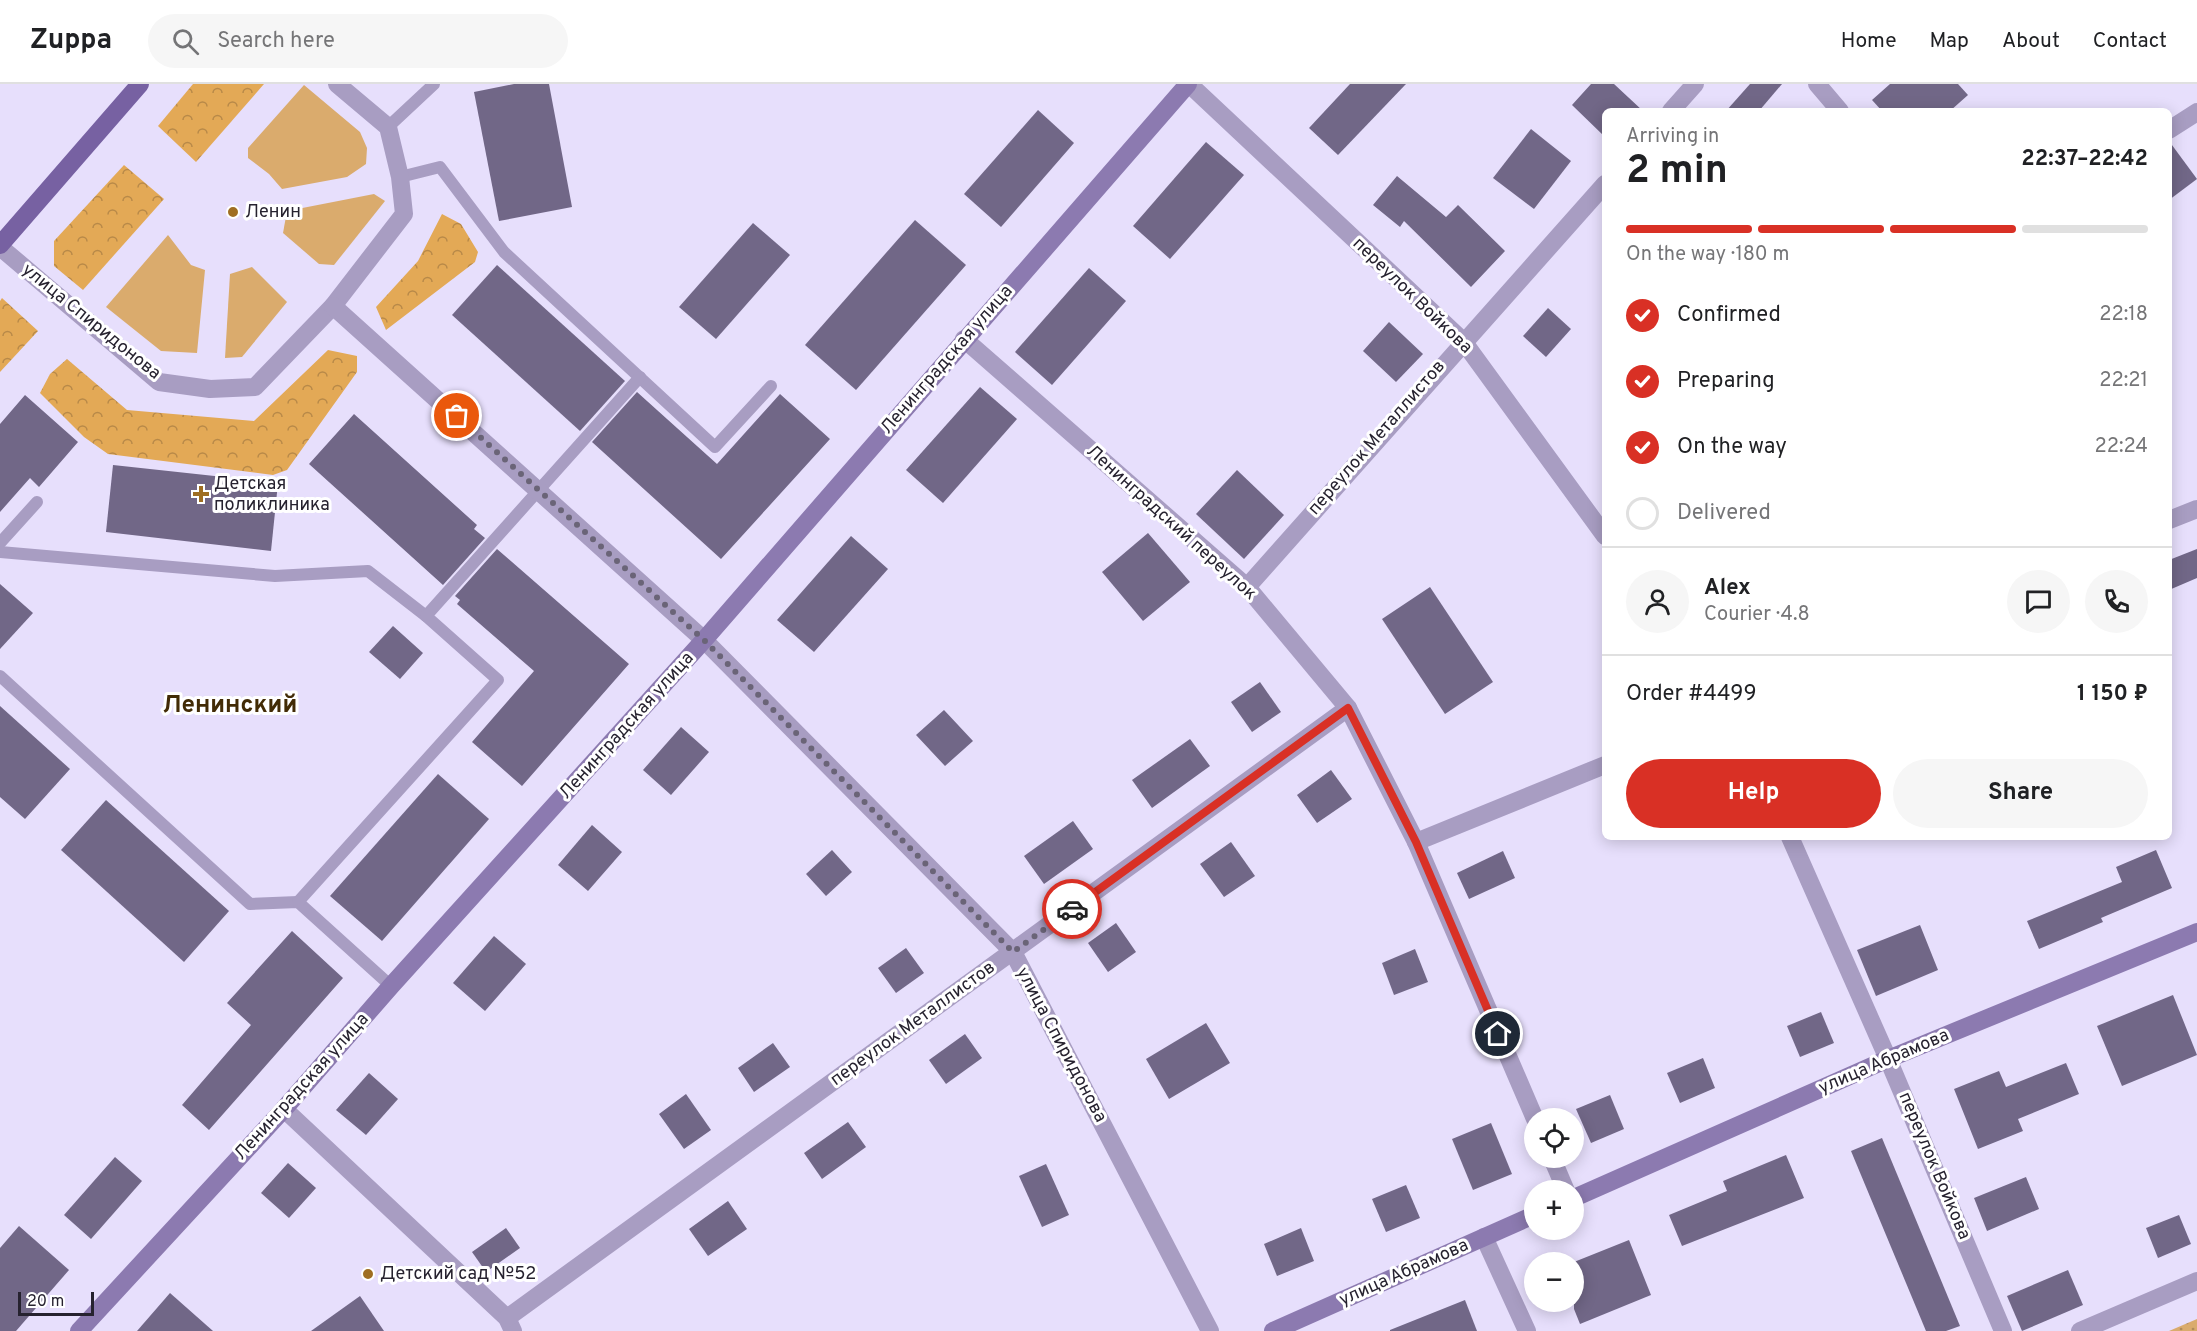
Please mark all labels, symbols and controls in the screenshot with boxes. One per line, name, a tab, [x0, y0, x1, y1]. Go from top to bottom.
search box	[148, 14, 568, 68]
text: Zuppa	[30, 23, 112, 59]
icon: search	[169, 25, 202, 58]
text: Search here	[217, 28, 335, 55]
text: Home	[1841, 28, 1897, 55]
text: Map	[1930, 28, 1969, 55]
text: About	[2002, 28, 2060, 55]
text: Contact	[2093, 28, 2167, 55]
text: Arriving in	[1626, 124, 1719, 150]
text: 22:37–22:42	[2021, 146, 2148, 173]
text: 2 min	[1626, 148, 1728, 197]
place label: Ленин	[245, 201, 301, 224]
marker: Ленин	[226, 205, 240, 219]
street label: переулок Войкова	[1347, 233, 1477, 359]
text: On the way · 180 m	[1626, 242, 1789, 268]
street label: улица Спиридонова	[17, 259, 165, 385]
street label: Ленинградская улица	[876, 281, 1018, 439]
icon: check	[1626, 299, 1659, 332]
text: Confirmed	[1677, 302, 1781, 329]
text: 22:18	[2099, 302, 2148, 328]
street label: переулок Металлистов	[1303, 356, 1451, 520]
icon: check	[1626, 365, 1659, 398]
text: Preparing	[1677, 368, 1775, 395]
text: 22:21	[2099, 368, 2148, 394]
pin	[431, 390, 482, 441]
icon: bag	[440, 399, 473, 432]
icon: check	[1626, 431, 1659, 464]
text: On the way	[1677, 434, 1787, 461]
text: 22:24	[2095, 434, 2148, 460]
street label: Ленинградский переулок	[1081, 440, 1261, 606]
place label: Детская поликлиника	[214, 473, 330, 517]
marker: Детская поликлиника	[192, 485, 210, 503]
text: Delivered	[1677, 500, 1771, 527]
button: person	[1626, 570, 1689, 633]
button: chat	[2007, 570, 2070, 633]
button: phone	[2085, 570, 2148, 633]
text: Alex	[1704, 575, 1751, 602]
text: Courier · 4.8	[1704, 602, 1810, 628]
street label: Ленинградская улица	[555, 648, 699, 804]
text: Order #4499	[1626, 681, 1757, 708]
text: 1 150 ₽	[2077, 681, 2148, 708]
district label: Ленинский	[163, 691, 297, 721]
button: Help	[1626, 759, 1881, 828]
button: Share	[1893, 759, 2148, 828]
courier	[1042, 879, 1102, 939]
icon: car	[1056, 893, 1089, 926]
street label: переулок Металлистов	[826, 956, 1000, 1092]
street label: улица Спиридонова	[1010, 963, 1112, 1127]
pin	[1472, 1008, 1523, 1059]
street label: Ленинградская улица	[230, 1009, 374, 1165]
icon: home	[1481, 1017, 1514, 1050]
street label: улица Абрамова	[1815, 1024, 1953, 1100]
street label: переулок Войкова	[1893, 1089, 1975, 1243]
map controls	[1524, 1108, 1584, 1312]
button: locate	[1524, 1108, 1584, 1168]
button: +	[1524, 1180, 1584, 1240]
street label: улица Абрамова	[1336, 1234, 1472, 1312]
button: −	[1524, 1252, 1584, 1312]
place label: Детский сад №52	[380, 1263, 536, 1286]
marker: Детский сад №52	[361, 1267, 375, 1281]
scale bar	[18, 1289, 94, 1316]
text: 20 m	[27, 1292, 64, 1312]

